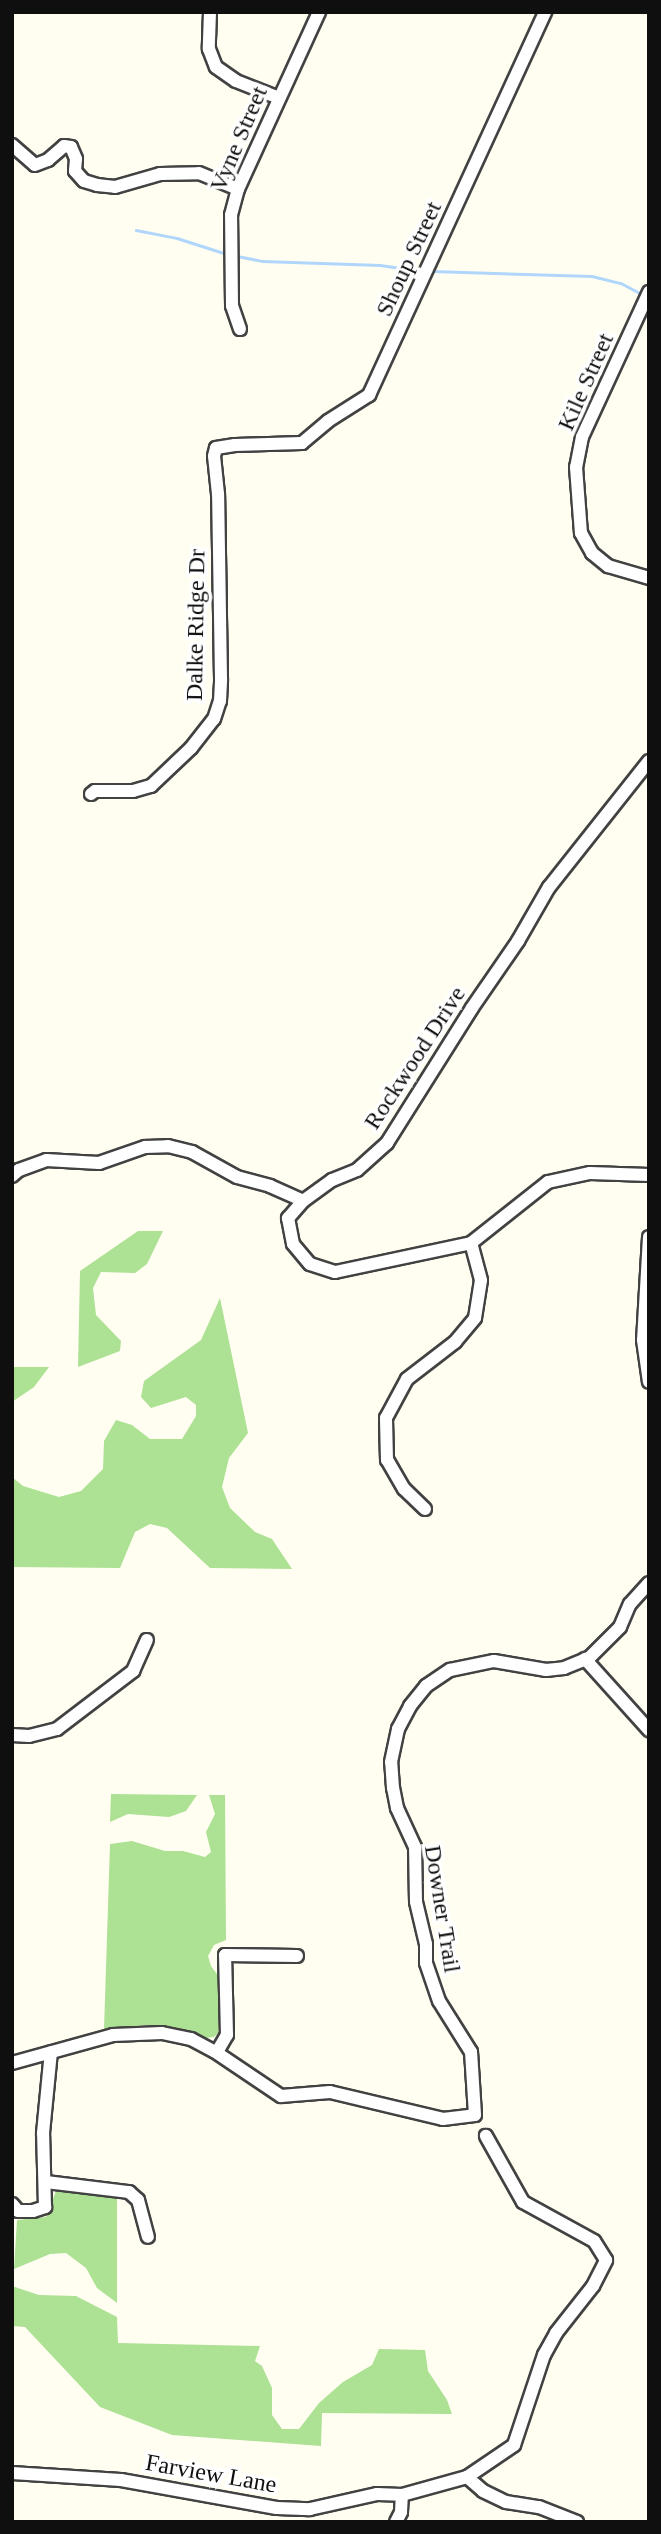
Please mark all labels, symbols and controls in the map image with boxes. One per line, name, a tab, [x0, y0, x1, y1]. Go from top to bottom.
street label: Vyne Street	[204, 82, 274, 196]
street label: Shoup Street	[370, 197, 448, 321]
street label: Kile Street	[552, 329, 620, 435]
street label: Dalke Ridge Dr	[180, 549, 212, 701]
street label: Rockwood Drive	[358, 981, 472, 1135]
street label: Downer Trail	[418, 1843, 466, 1975]
street label: Farview Lane	[143, 2448, 279, 2500]

